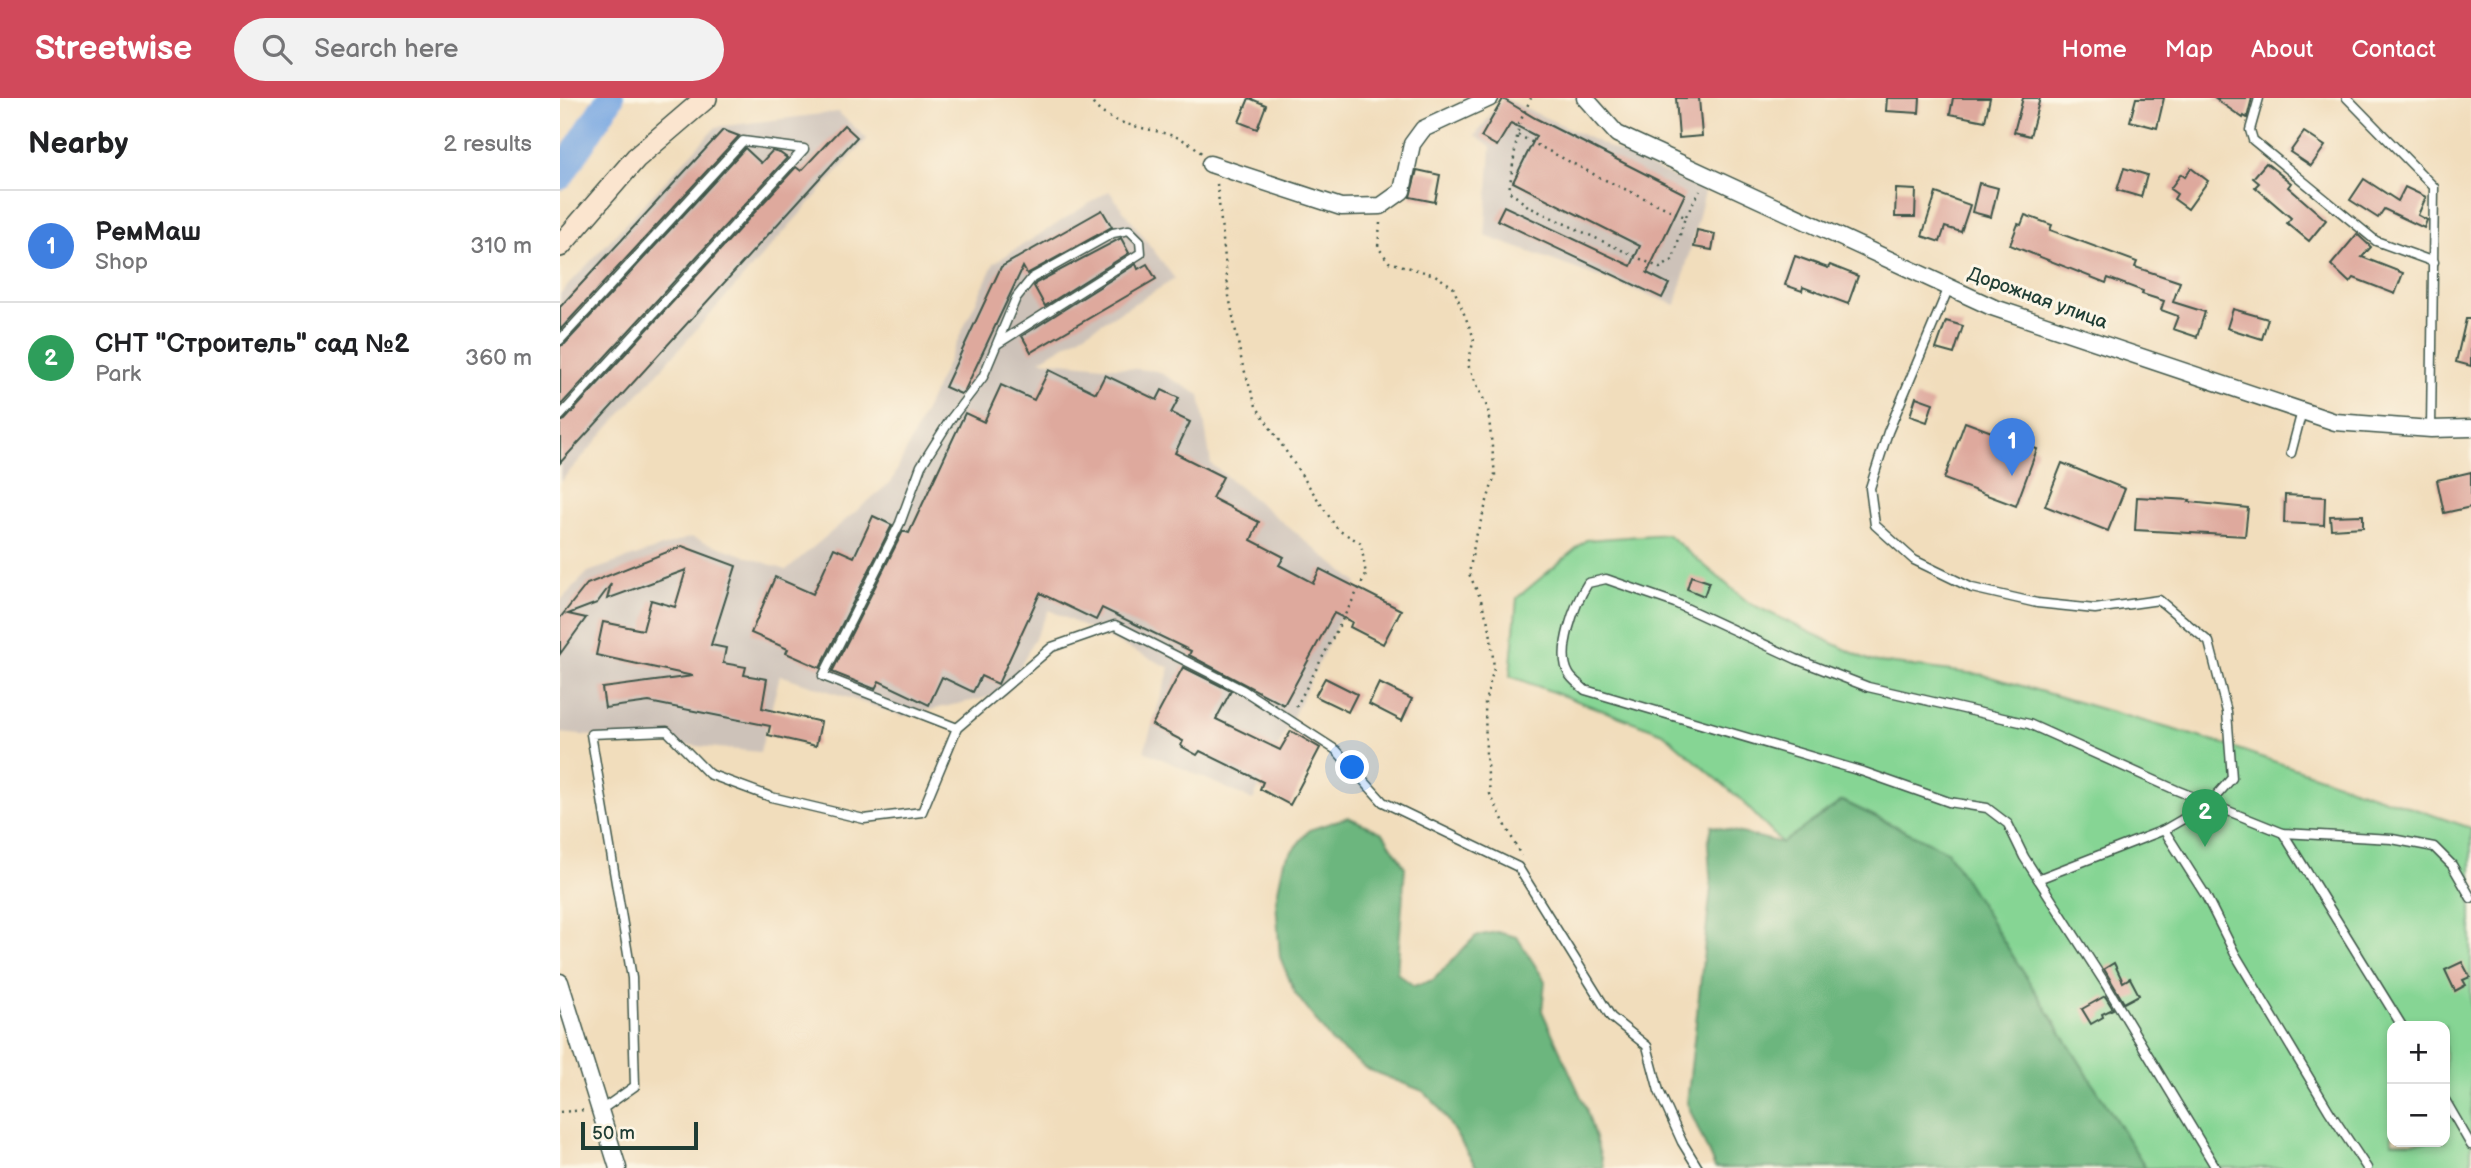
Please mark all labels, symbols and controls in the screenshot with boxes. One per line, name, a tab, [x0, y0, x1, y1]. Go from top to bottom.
search box	[234, 18, 724, 81]
text: Streetwise	[35, 29, 192, 69]
icon: search	[258, 30, 296, 68]
text: Search here	[314, 34, 458, 65]
text: Home	[2062, 35, 2127, 64]
text: Map	[2165, 35, 2213, 64]
text: About	[2251, 35, 2313, 64]
text: Contact	[2351, 35, 2436, 64]
text: Nearby	[28, 126, 128, 162]
text: 2 results	[443, 130, 532, 158]
text: РемМаш	[95, 217, 201, 248]
text: 1	[46, 232, 56, 260]
text: 310 m	[470, 232, 532, 260]
text: Shop	[95, 248, 148, 276]
street label: Дорожная улица	[1964, 262, 2111, 334]
text: СНТ "Строитель" сад №2	[95, 329, 409, 360]
text: 2	[44, 344, 58, 372]
text: 360 m	[465, 344, 532, 372]
text: Park	[95, 360, 141, 388]
pin: 1	[1989, 418, 2035, 476]
your location	[1335, 750, 1369, 784]
pin: 2	[2182, 789, 2228, 847]
map controls	[2387, 1021, 2450, 1147]
button: +	[2387, 1021, 2450, 1084]
button: −	[2387, 1084, 2450, 1147]
scale bar	[581, 1119, 698, 1151]
text: 50 m	[592, 1122, 635, 1145]

